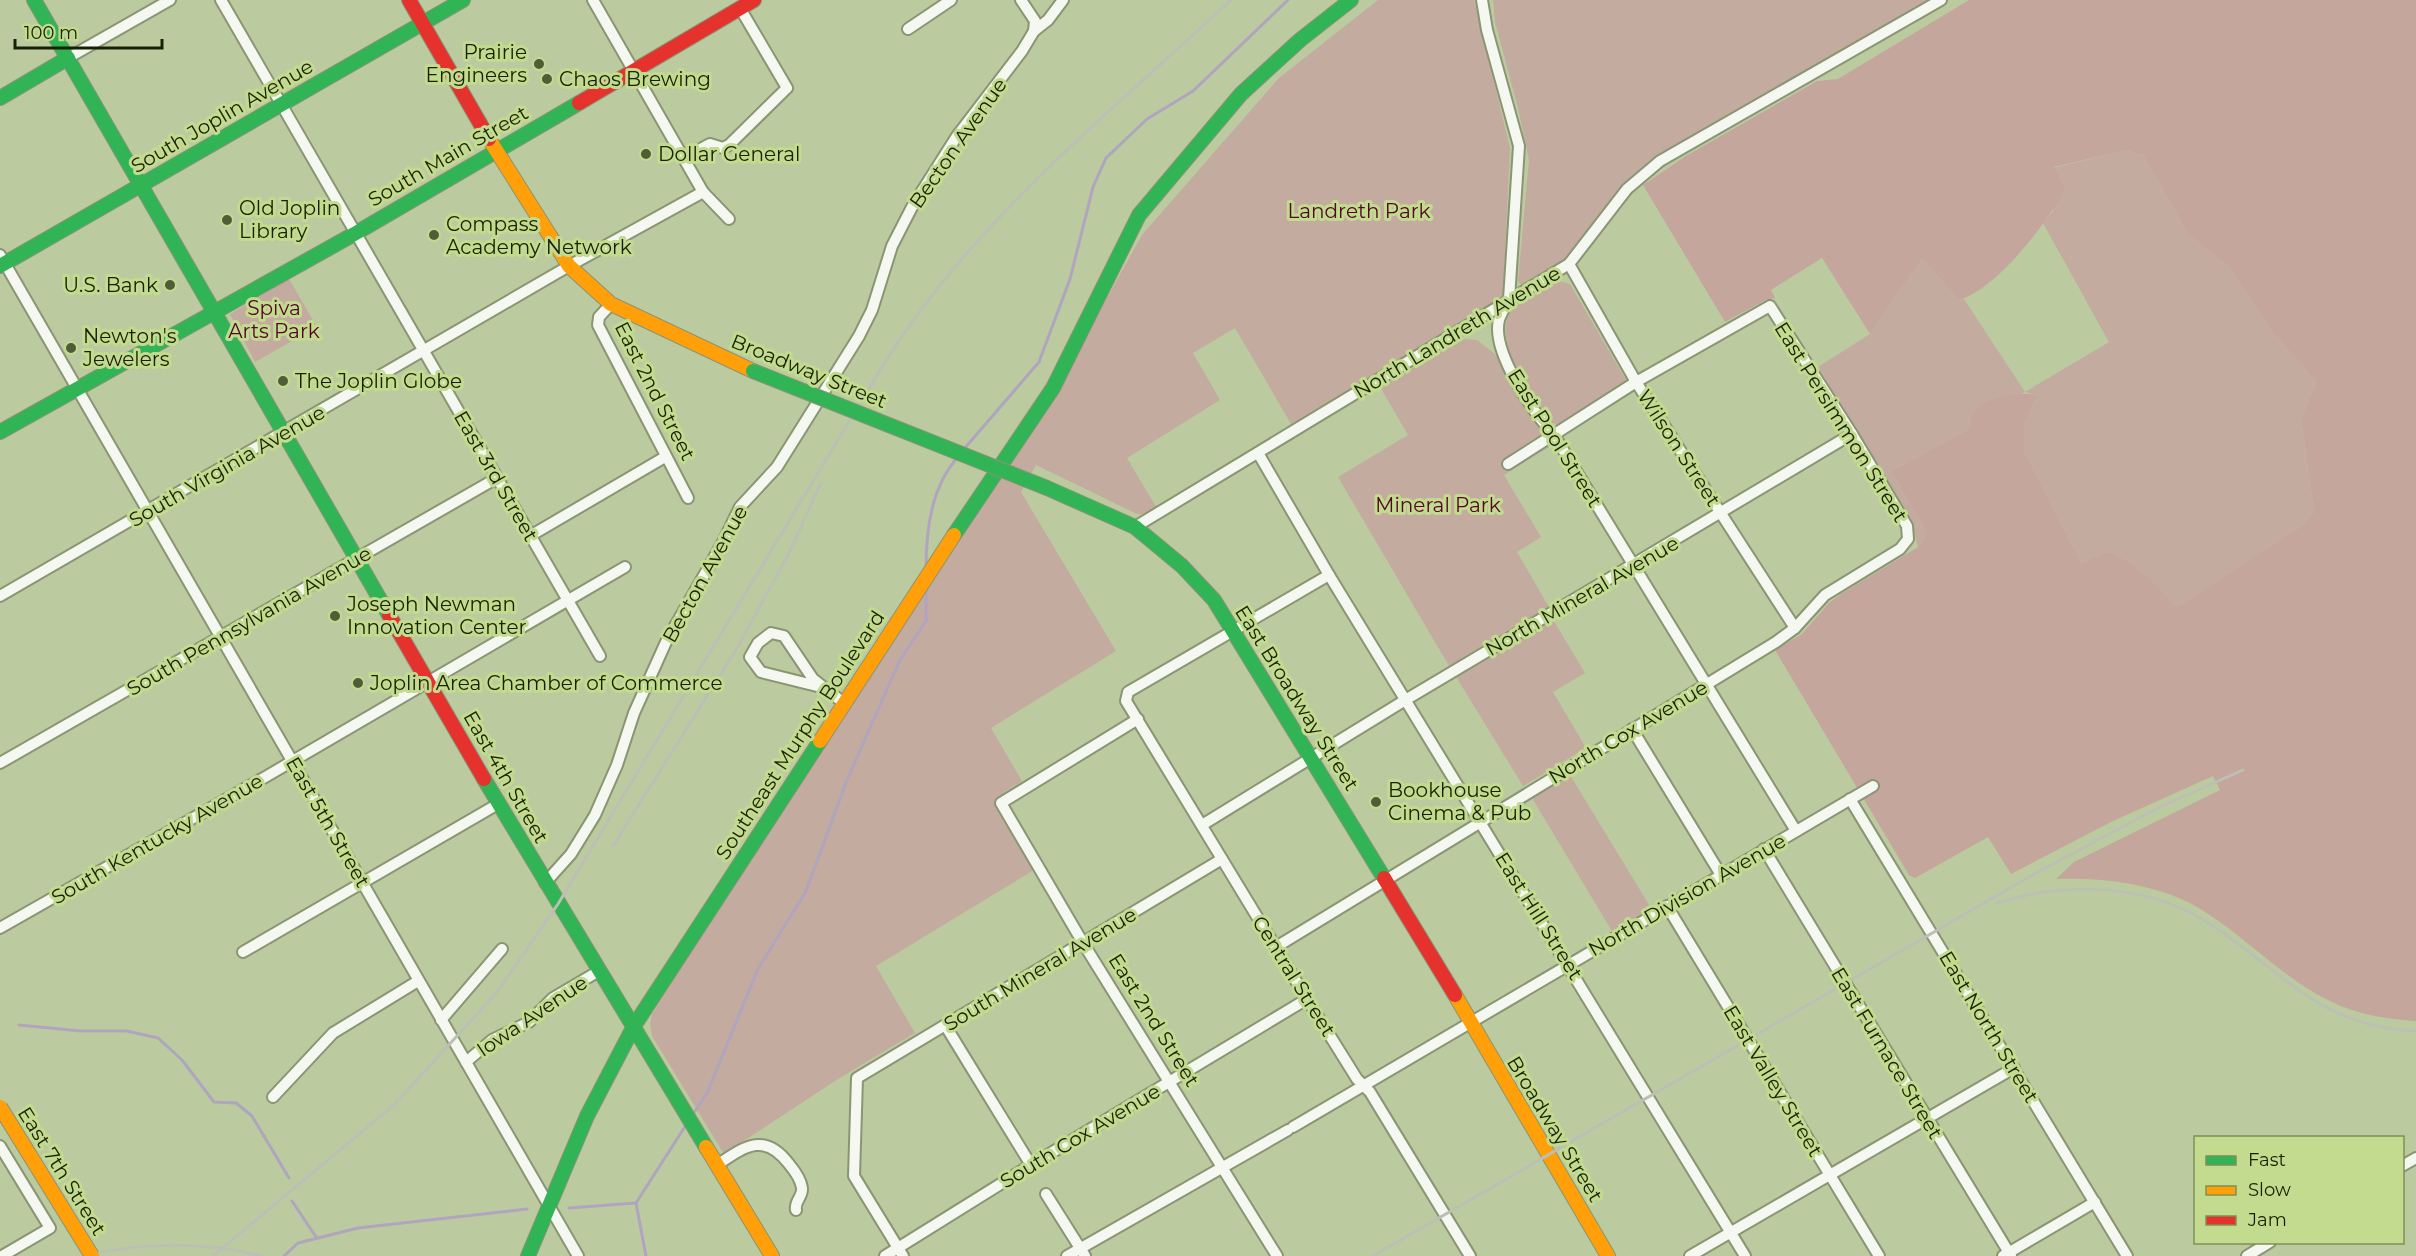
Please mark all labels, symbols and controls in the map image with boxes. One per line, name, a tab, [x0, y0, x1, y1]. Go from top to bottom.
scale bar	[15, 12, 162, 50]
text: 100 m	[24, 22, 78, 44]
place label: Prairie Engineers	[426, 40, 527, 87]
street label: South Joplin Avenue	[127, 54, 317, 178]
marker: Prairie Engineers	[532, 57, 546, 71]
place label: Chaos Brewing	[559, 67, 711, 91]
marker: Chaos Brewing	[540, 72, 554, 86]
street label: Becton Avenue	[904, 73, 1012, 213]
street label: South Main Street	[364, 100, 532, 212]
place label: Dollar General	[658, 142, 800, 166]
marker: Dollar General	[639, 147, 653, 161]
place label: Old Joplin Library	[239, 196, 340, 243]
park label: Landreth Park	[1287, 199, 1431, 223]
place label: Compass Academy Network	[446, 212, 632, 259]
marker: Old Joplin Library	[220, 213, 234, 227]
marker: Compass Academy Network	[427, 228, 441, 242]
street label: North Landreth Avenue	[1349, 261, 1565, 403]
place label: U.S. Bank	[63, 273, 158, 297]
marker: U.S. Bank	[163, 278, 177, 292]
park label: Spiva Arts Park	[228, 296, 320, 343]
street label: East Persimmon Street	[1769, 317, 1913, 527]
street label: East 2nd Street	[610, 318, 700, 464]
place label: Newton's Jewelers	[82, 324, 177, 371]
street label: Broadway Street	[728, 329, 890, 413]
marker: Newton's Jewelers	[64, 341, 78, 355]
street label: East Pool Street	[1503, 364, 1607, 512]
place label: The Joplin Globe	[295, 369, 462, 393]
marker: The Joplin Globe	[276, 374, 290, 388]
street label: Wilson Street	[1632, 385, 1726, 511]
street label: South Virginia Avenue	[125, 400, 329, 532]
street label: East 3rd Street	[449, 407, 543, 545]
park label: Mineral Park	[1375, 493, 1501, 517]
street label: Becton Avenue	[657, 501, 753, 647]
street label: North Mineral Avenue	[1481, 531, 1683, 661]
street label: South Pennsylvania Avenue	[123, 541, 375, 701]
place label: Joseph Newman Innovation Center	[346, 592, 527, 639]
street label: East Broadway Street	[1230, 601, 1364, 795]
street label: Southeast Murphy Boulevard	[710, 606, 890, 864]
marker: Joseph Newman Innovation Center	[328, 609, 342, 623]
place label: Joplin Area Chamber of Commerce	[369, 671, 722, 695]
street label: North Cox Avenue	[1544, 675, 1712, 789]
marker: Joplin Area Chamber of Commerce	[351, 676, 365, 690]
street label: East 4th Street	[458, 707, 554, 847]
street label: East 5th Street	[281, 752, 375, 892]
street label: South Kentucky Avenue	[47, 769, 267, 909]
place label: Bookhouse Cinema & Pub	[1388, 778, 1531, 825]
marker: Bookhouse Cinema & Pub	[1369, 795, 1383, 809]
street label: North Division Avenue	[1584, 829, 1790, 961]
street label: East Hill Street	[1490, 848, 1588, 984]
street label: South Mineral Avenue	[939, 902, 1141, 1036]
street label: Central Street	[1247, 911, 1341, 1041]
street label: East North Street	[1934, 947, 2044, 1107]
street label: East 2nd Street	[1103, 949, 1205, 1091]
street label: East Furnace Street	[1826, 963, 1948, 1143]
street label: Iowa Avenue	[472, 970, 592, 1062]
street label: East Valley Street	[1718, 1001, 1828, 1161]
street label: Broadway Street	[1502, 1052, 1608, 1206]
street label: South Cox Avenue	[996, 1079, 1164, 1193]
street label: East 7th Street	[13, 1102, 111, 1240]
legend	[2194, 1136, 2404, 1244]
text: Fast	[2248, 1149, 2286, 1171]
text: Slow	[2248, 1179, 2291, 1201]
text: Jam	[2247, 1209, 2287, 1231]

